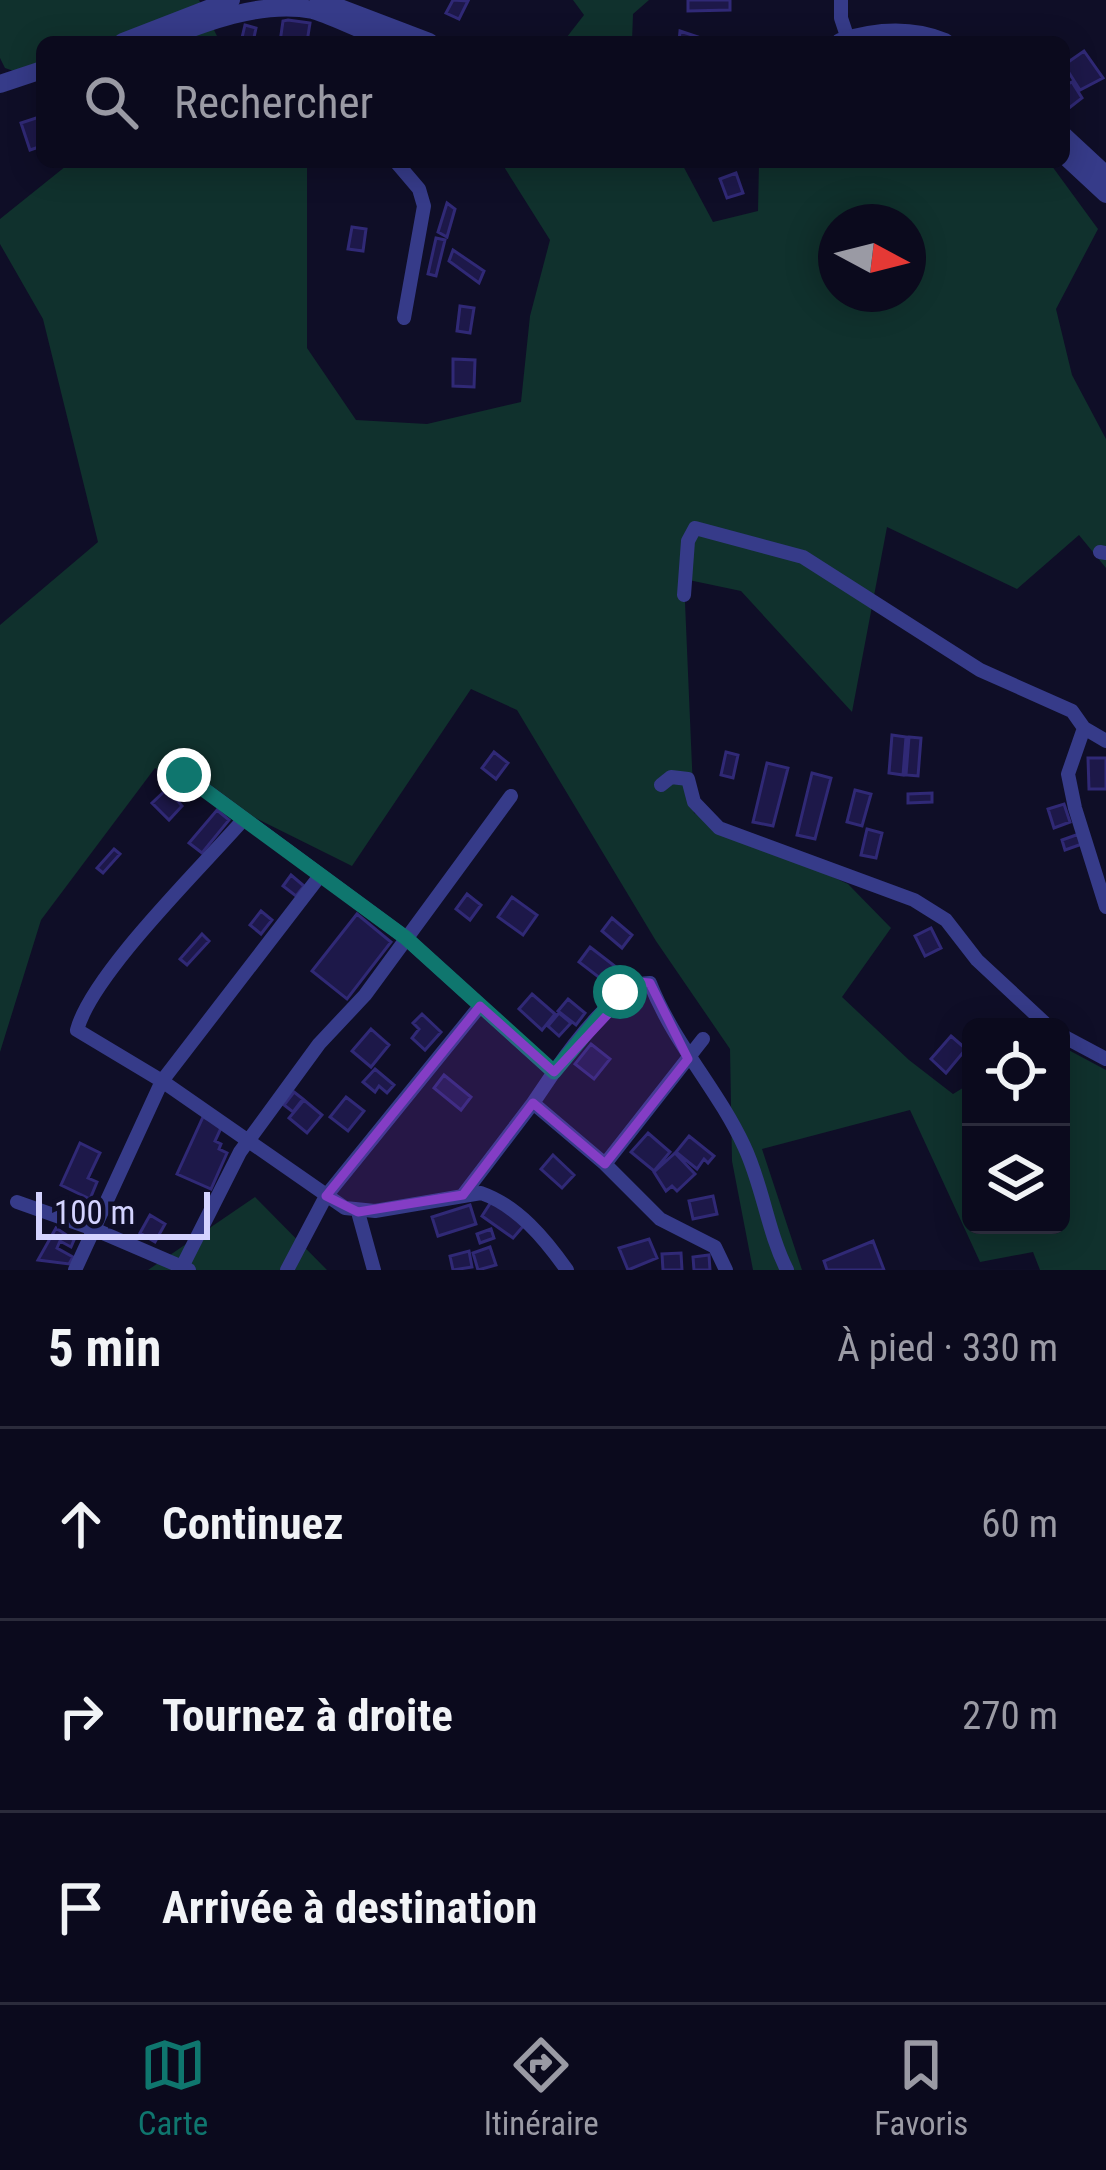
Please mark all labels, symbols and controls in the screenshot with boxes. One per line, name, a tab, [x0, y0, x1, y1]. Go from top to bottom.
search box	[36, 36, 1070, 168]
icon: search	[78, 69, 144, 135]
text: Rechercher	[174, 76, 373, 129]
north arrow	[818, 204, 926, 312]
route end	[157, 748, 211, 802]
route start	[593, 965, 647, 1019]
map controls	[962, 1018, 1070, 1234]
button: locate	[962, 1018, 1070, 1126]
button: layers	[962, 1126, 1070, 1234]
scale bar	[36, 1186, 210, 1239]
text: 100 m	[54, 1193, 135, 1232]
text: 5 min	[48, 1319, 161, 1378]
text: À pied · 330 m	[837, 1325, 1058, 1371]
icon: ahead	[48, 1491, 114, 1557]
text: Continuez	[162, 1497, 343, 1550]
text: 60 m	[981, 1501, 1058, 1547]
icon: right	[48, 1683, 114, 1749]
text: Tournez à droite	[162, 1689, 453, 1742]
text: 270 m	[962, 1693, 1058, 1739]
icon: arrive	[48, 1875, 114, 1941]
text: Arrivée à destination	[162, 1881, 537, 1934]
tab: Carte	[138, 2032, 208, 2143]
tab: Itinéraire	[484, 2032, 599, 2143]
tab: Favoris	[874, 2032, 968, 2143]

